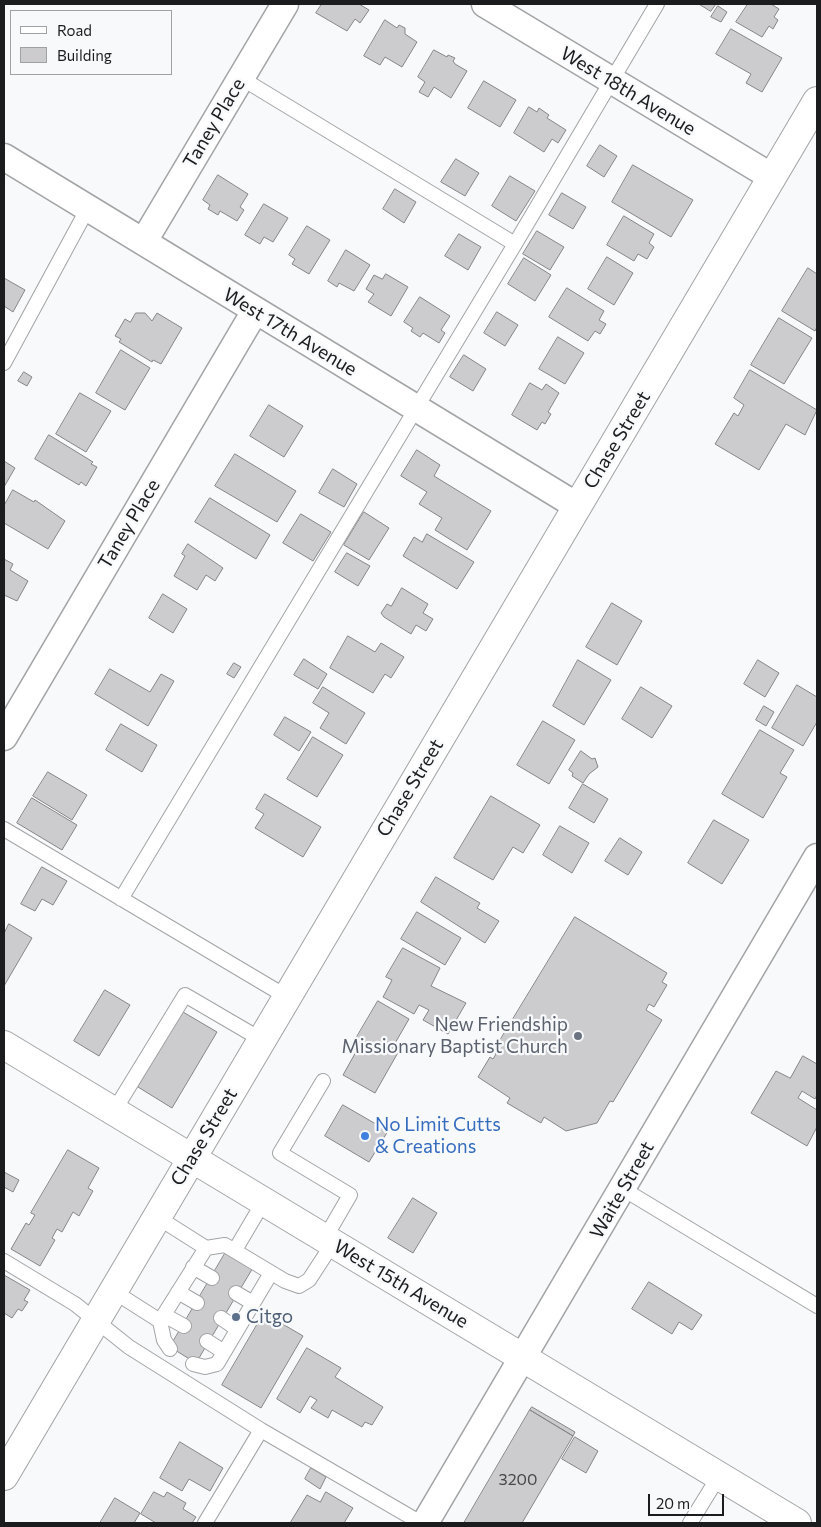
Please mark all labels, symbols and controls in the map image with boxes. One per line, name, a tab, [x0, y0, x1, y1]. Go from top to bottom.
legend	[10, 10, 172, 75]
text: Road	[57, 21, 92, 39]
street label: West 18th Avenue	[556, 42, 700, 140]
text: Building	[57, 46, 112, 64]
street label: Taney Place	[178, 74, 250, 172]
street label: West 17th Avenue	[219, 283, 361, 381]
street label: Chase Street	[579, 387, 655, 493]
street label: Taney Place	[93, 475, 165, 573]
street label: Chase Street	[372, 735, 448, 841]
place label: New Friendship Missionary Baptist Church	[341, 1014, 568, 1058]
marker: New Friendship Missionary Baptist Church	[572, 1030, 584, 1042]
street label: Chase Street	[166, 1084, 242, 1190]
place label: No Limit Cutts & Creations	[375, 1114, 501, 1158]
marker: No Limit Cutts & Creations	[359, 1130, 371, 1142]
street label: Waite Street	[585, 1137, 659, 1243]
street label: West 15th Avenue	[330, 1235, 472, 1333]
place label: Citgo	[246, 1306, 293, 1328]
marker: Citgo	[230, 1311, 242, 1323]
house number: 3200	[499, 1470, 537, 1490]
scale bar	[651, 1484, 727, 1516]
text: 20 m	[656, 1494, 690, 1512]

